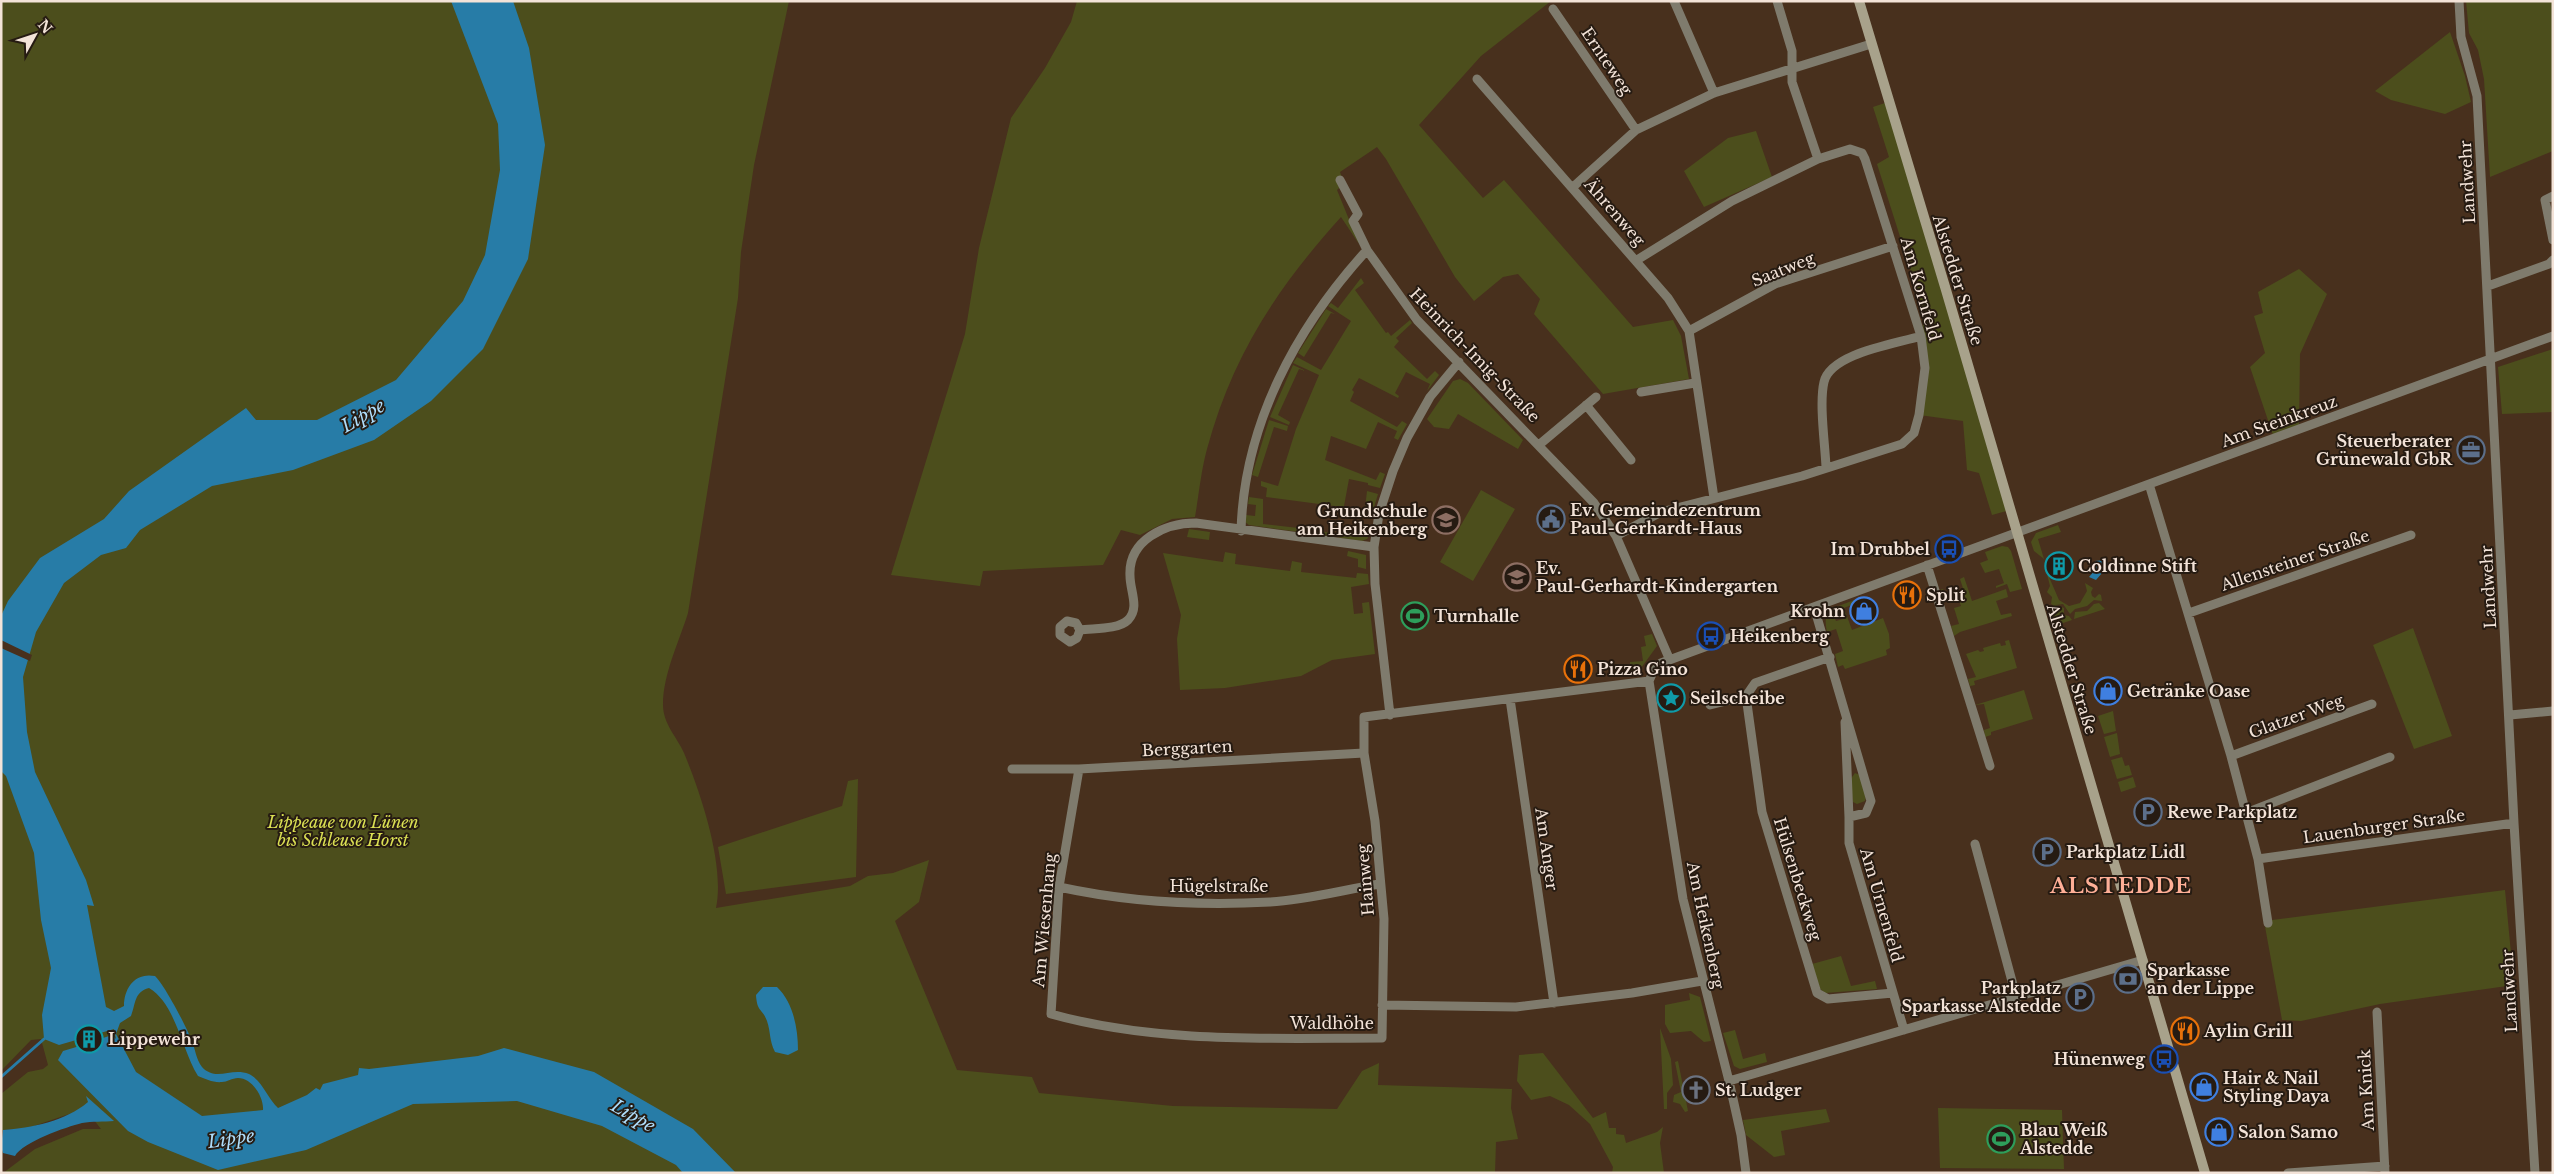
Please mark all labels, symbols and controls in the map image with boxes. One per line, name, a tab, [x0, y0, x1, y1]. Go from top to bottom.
north arrow	[10, 10, 60, 60]
text: N	[34, 16, 56, 37]
street label: Ernteweg	[1577, 23, 1637, 99]
street label: Landwehr	[2455, 139, 2479, 224]
street label: Ährenweg	[1580, 173, 1650, 250]
street label: Alstedder Straße	[1928, 211, 1987, 348]
street label: Am Kornfeld	[1896, 234, 1945, 343]
street label: Saatweg	[1749, 247, 1818, 291]
street label: Heinrich-Imig-Straße	[1406, 284, 1544, 426]
street label: Am Steinkreuz	[2217, 391, 2340, 452]
water label: Lippe	[336, 395, 389, 438]
place label: Steuerberater Grünewald GbR	[2316, 431, 2453, 469]
office icon: Steuerberater Grünewald GbR	[2456, 435, 2486, 465]
place label: Ev. Gemeindezentrum Paul-Gerhardt-Haus	[1570, 500, 1761, 538]
place label: Grundschule am Heikenberg	[1297, 501, 1428, 539]
public building icon: Ev. Gemeindezentrum Paul-Gerhardt-Haus	[1536, 504, 1566, 534]
school or university icon: Grundschule am Heikenberg	[1431, 505, 1461, 535]
street label: Allensteiner Straße	[2217, 525, 2372, 595]
bus stop icon: Im Drubbel	[1934, 534, 1964, 564]
place label: Im Drubbel	[1831, 539, 1930, 559]
street label: Landwehr	[2476, 544, 2500, 629]
building icon: Coldinne Stift	[2044, 551, 2074, 581]
place label: Coldinne Stift	[2078, 556, 2198, 576]
place label: Ev. Paul-Gerhardt-Kindergarten	[1536, 558, 1778, 596]
school or university icon: Ev. Paul-Gerhardt-Kindergarten	[1502, 562, 1532, 592]
restaurant icon: Split	[1892, 580, 1922, 610]
place label: Split	[1926, 585, 1966, 605]
shop icon: Krohn	[1849, 596, 1879, 626]
street label: Alstedder Straße	[2042, 600, 2101, 737]
sports icon: Turnhalle	[1400, 601, 1430, 631]
place label: Krohn	[1790, 601, 1845, 621]
place label: Turnhalle	[1434, 606, 1519, 626]
bus stop icon: Heikenberg	[1696, 621, 1726, 651]
place label: Heikenberg	[1730, 626, 1830, 646]
restaurant icon: Pizza Gino	[1563, 654, 1593, 684]
place label: Pizza Gino	[1597, 659, 1688, 679]
shop icon: Getränke Oase	[2093, 676, 2123, 706]
place label: Getränke Oase	[2127, 681, 2250, 701]
place icon: Seilscheibe	[1656, 683, 1686, 713]
place label: Seilscheibe	[1690, 688, 1785, 708]
street label: Glatzer Weg	[2246, 689, 2347, 742]
street label: Berggarten	[1141, 736, 1233, 760]
parking icon: Rewe Parkplatz	[2133, 797, 2163, 827]
place label: Rewe Parkplatz	[2167, 802, 2297, 822]
street label: Am Anger	[1531, 805, 1563, 892]
street label: Lauenburger Straße	[2302, 805, 2466, 847]
park label: Lippeaue von Lünen bis Schleuse Horst	[266, 812, 419, 850]
street label: Hülsenbeckweg	[1770, 815, 1826, 944]
parking icon: Parkplatz Lidl	[2032, 837, 2062, 867]
place label: Parkplatz Lidl	[2066, 842, 2186, 862]
street label: Hainweg	[1352, 843, 1378, 917]
street label: Am Urnenfeld	[1856, 845, 1908, 965]
street label: Am Wiesenhang	[1028, 852, 1060, 989]
street label: Am Heikenberg	[1683, 859, 1729, 991]
district label: ALSTEDDE	[2049, 873, 2192, 899]
street label: Hügelstraße	[1170, 876, 1268, 896]
street label: Landwehr	[2497, 948, 2521, 1033]
place label: Sparkasse an der Lippe	[2147, 960, 2254, 998]
bank icon: Sparkasse an der Lippe	[2113, 964, 2143, 994]
place label: Parkplatz Sparkasse Alstedde	[1901, 978, 2061, 1016]
parking icon: Parkplatz Sparkasse Alstedde	[2065, 982, 2095, 1012]
street label: Waldhöhe	[1289, 1013, 1374, 1033]
restaurant icon: Aylin Grill	[2170, 1016, 2200, 1046]
place label: Aylin Grill	[2203, 1021, 2293, 1041]
building icon: Lippewehr	[74, 1024, 104, 1054]
place label: Lippewehr	[108, 1029, 200, 1049]
bus stop icon: Hünenweg	[2149, 1044, 2179, 1074]
place label: Hünenweg	[2054, 1049, 2146, 1069]
street label: Am Knick	[2354, 1049, 2378, 1132]
place label: Hair & Nail Styling Daya	[2223, 1068, 2330, 1106]
shop icon: Hair & Nail Styling Daya	[2189, 1072, 2219, 1102]
church icon: St. Ludger	[1681, 1075, 1711, 1105]
place label: St. Ludger	[1715, 1080, 1801, 1100]
water label: Lippe	[606, 1094, 659, 1137]
shop icon: Salon Samo	[2204, 1117, 2234, 1147]
place label: Blau Weiß Alstedde	[2019, 1120, 2108, 1158]
place label: Salon Samo	[2238, 1122, 2338, 1142]
sports icon: Blau Weiß Alstedde	[1986, 1124, 2016, 1154]
water label: Lippe	[205, 1125, 256, 1153]

